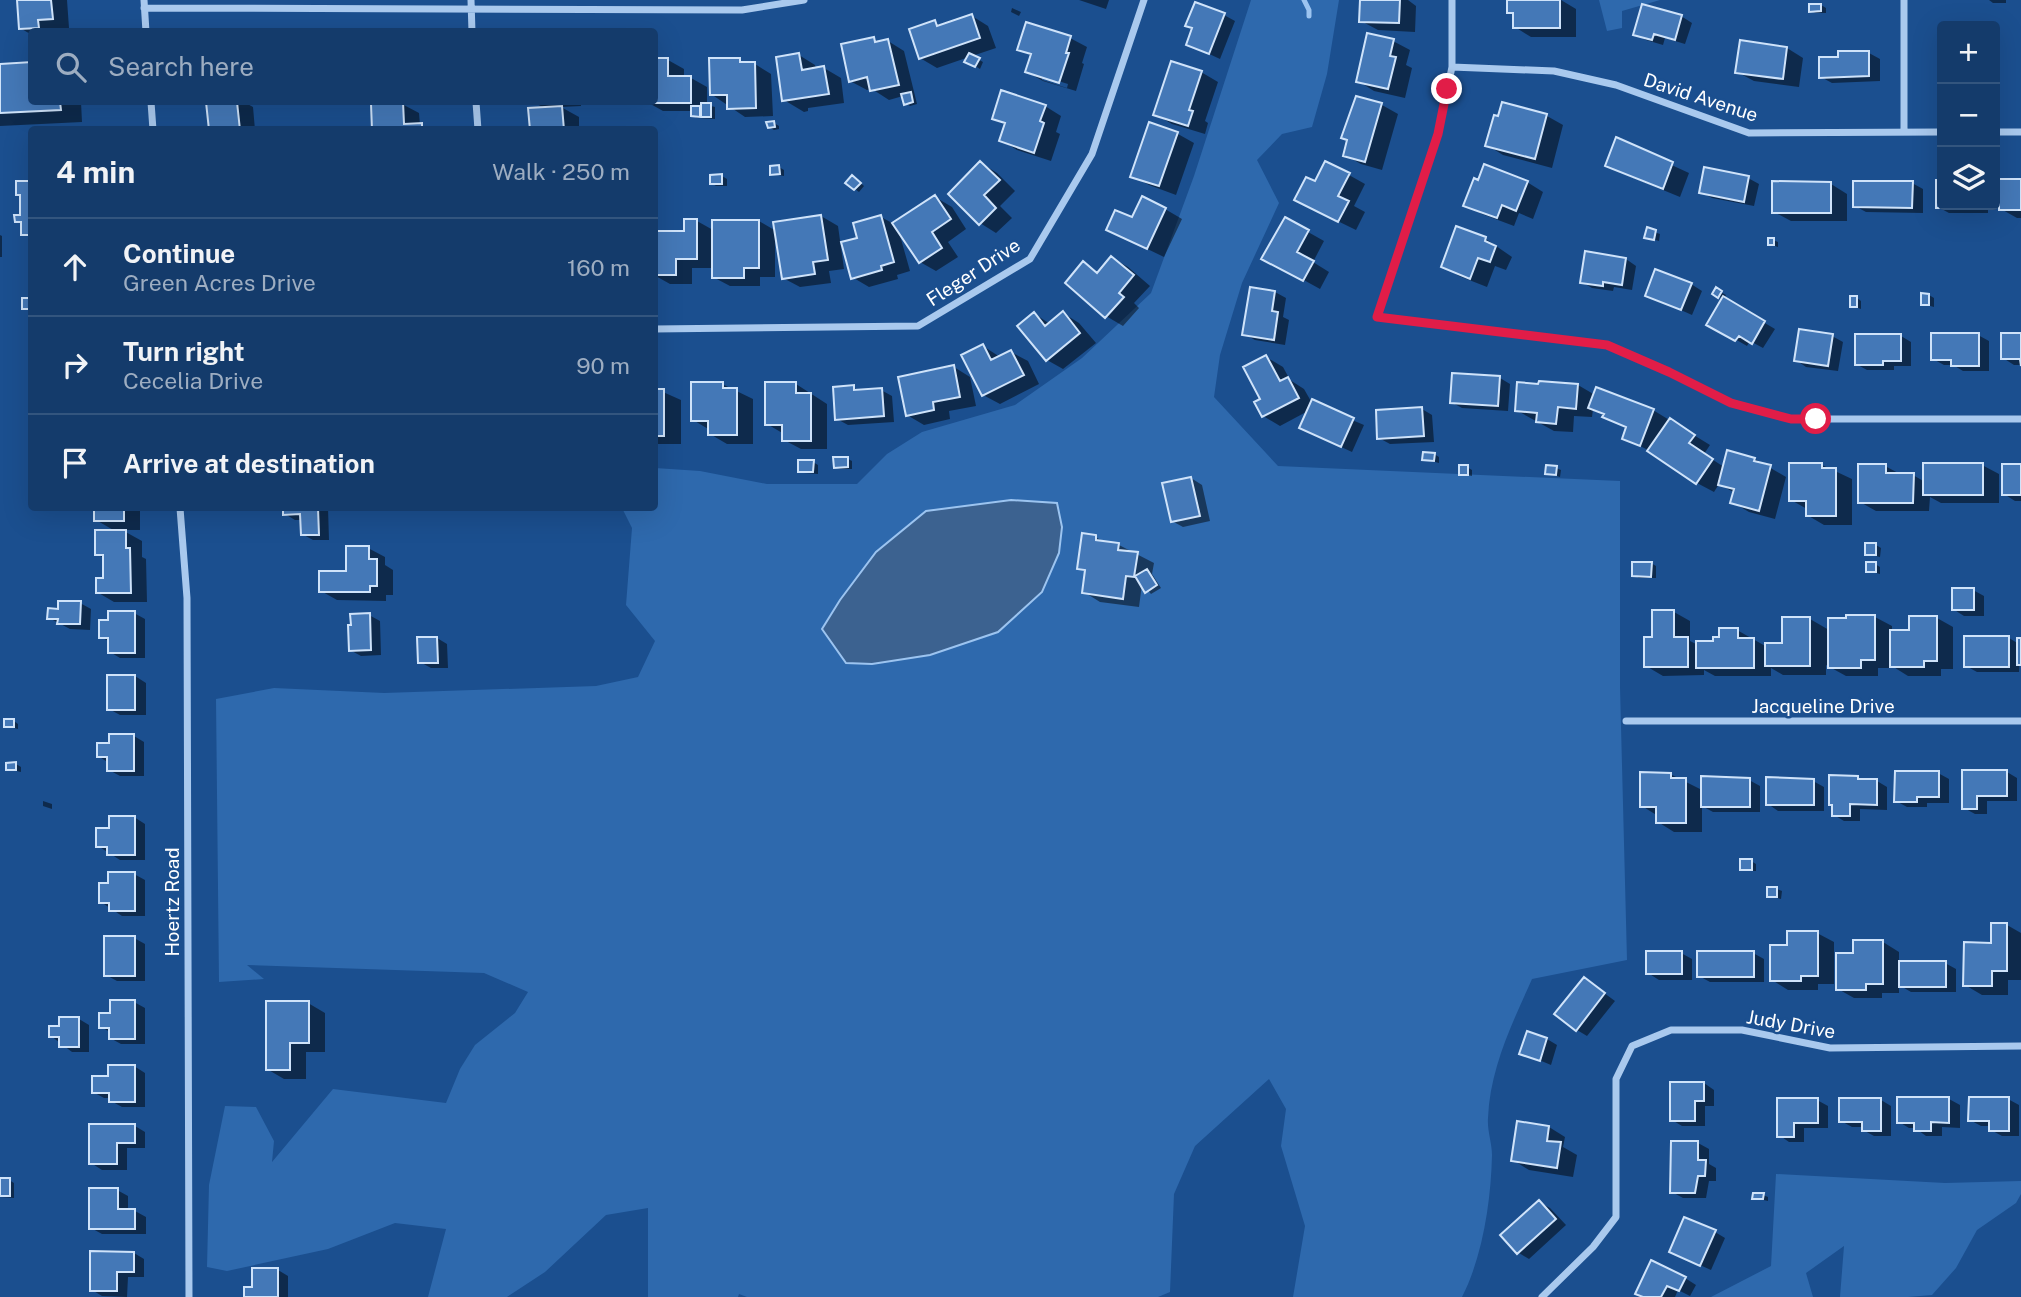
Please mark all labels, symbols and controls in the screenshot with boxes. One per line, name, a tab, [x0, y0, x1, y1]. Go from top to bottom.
map controls	[1937, 21, 2000, 210]
button: +	[1937, 21, 2000, 84]
search box	[28, 28, 658, 105]
icon: search	[52, 48, 90, 86]
text: Search here	[108, 51, 254, 82]
street label: David Avenue	[1641, 68, 1761, 126]
route end	[1431, 73, 1462, 104]
button: −	[1937, 84, 2000, 147]
button: layers	[1937, 147, 2000, 210]
text: 4 min	[56, 154, 135, 190]
text: Walk · 250 m	[492, 158, 630, 185]
street label: Fleger Drive	[922, 234, 1024, 310]
text: Continue	[123, 238, 235, 269]
icon: ahead	[56, 248, 94, 286]
text: 160 m	[567, 254, 630, 281]
text: Green Acres Drive	[123, 269, 316, 296]
text: Turn right	[123, 336, 245, 367]
icon: right	[56, 346, 94, 384]
text: 90 m	[576, 352, 630, 379]
text: Cecelia Drive	[123, 367, 263, 394]
route start	[1800, 403, 1831, 434]
icon: arrive	[56, 444, 94, 482]
text: Arrive at destination	[123, 448, 375, 479]
street label: Jacqueline Drive	[1751, 695, 1895, 717]
street label: Hoertz Road	[161, 847, 183, 957]
street label: Judy Drive	[1745, 1005, 1837, 1043]

